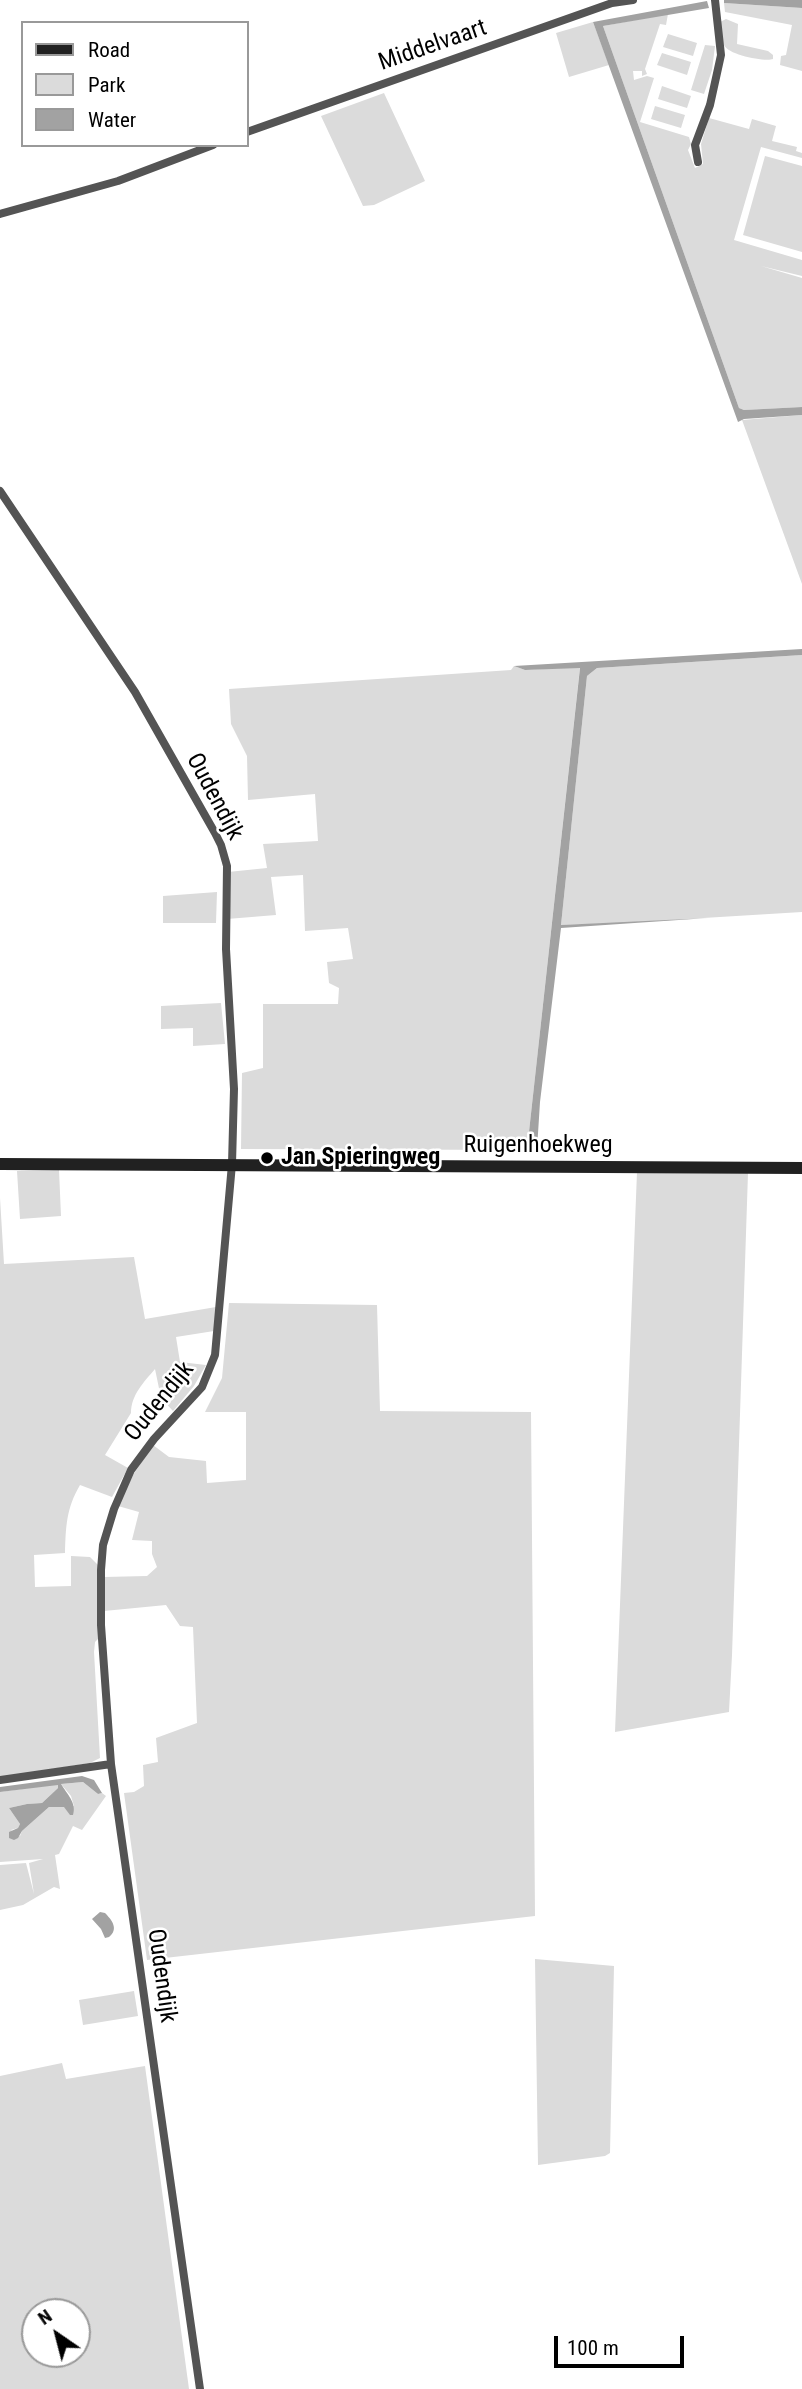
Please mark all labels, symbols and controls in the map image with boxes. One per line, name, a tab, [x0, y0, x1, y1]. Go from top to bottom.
street label: Middelvaart	[375, 14, 491, 78]
legend	[21, 21, 248, 147]
text: Road	[88, 38, 130, 62]
text: Park	[88, 73, 125, 97]
text: Water	[88, 108, 136, 132]
street label: Oudendijk	[179, 749, 249, 845]
street label: Ruigenhoekweg	[464, 1132, 612, 1160]
place label: Jan Spieringweg	[281, 1144, 440, 1172]
marker: Jan Spieringweg	[259, 1150, 275, 1166]
street label: Oudendijk	[119, 1356, 201, 1448]
street label: Oudendijk	[140, 1927, 182, 2025]
north arrow	[21, 2298, 91, 2368]
text: N	[33, 2304, 56, 2330]
scale bar	[557, 2322, 686, 2366]
text: 100 m	[567, 2336, 619, 2360]

